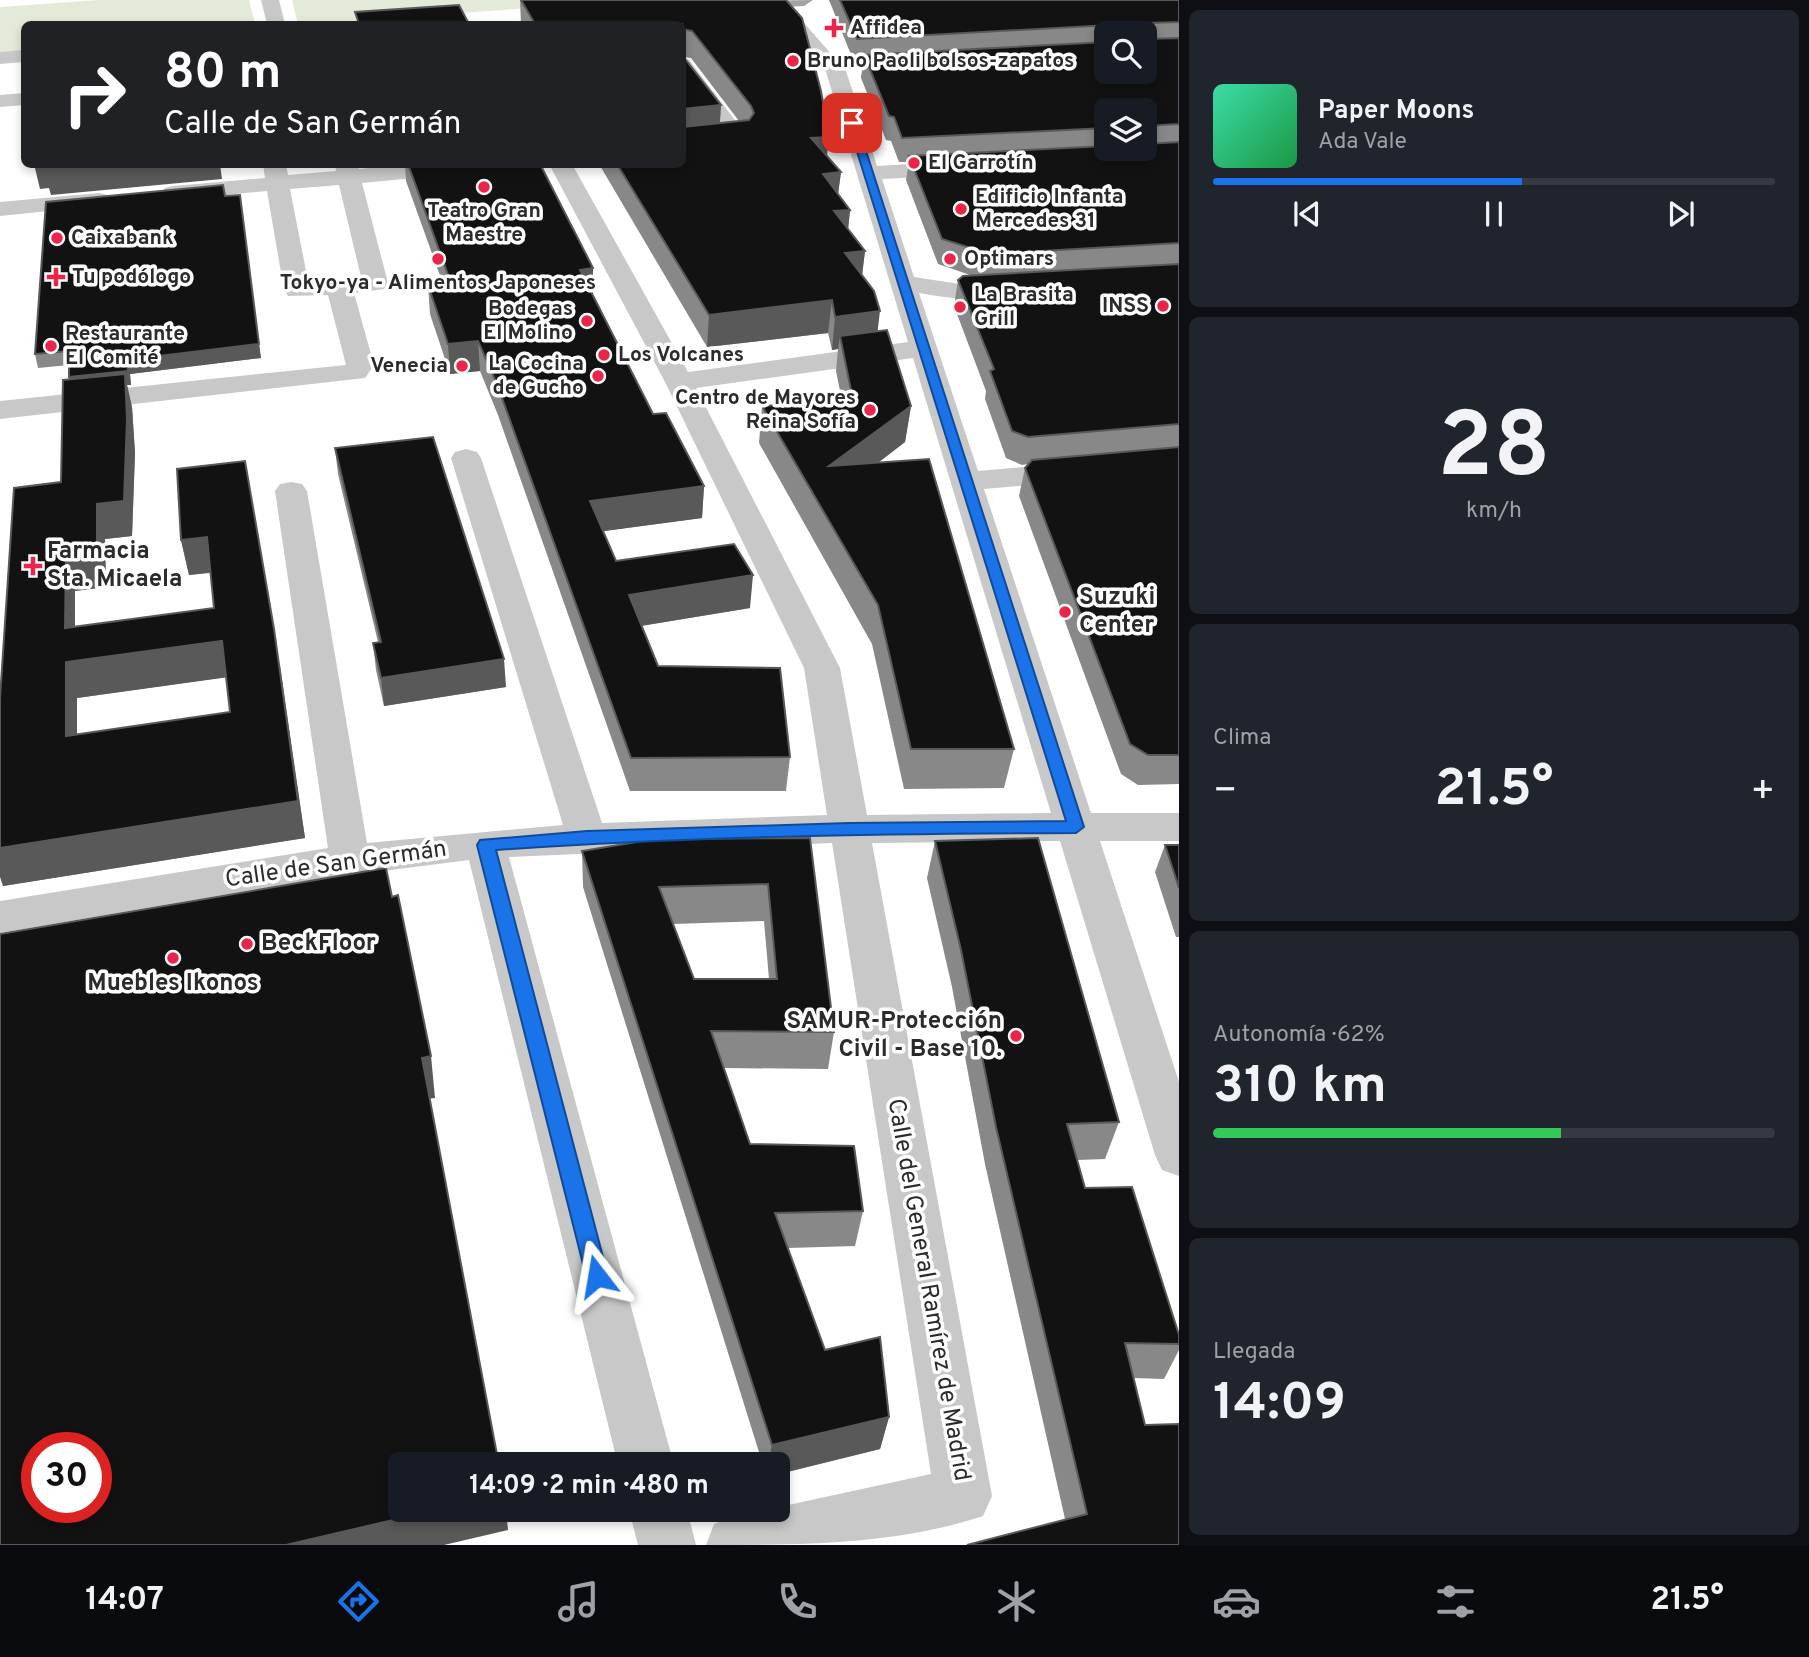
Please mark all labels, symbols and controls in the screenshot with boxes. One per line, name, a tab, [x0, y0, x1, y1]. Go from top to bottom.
place label: Affidea	[850, 15, 922, 42]
marker: Affidea	[824, 18, 844, 38]
map controls	[1094, 21, 1157, 161]
button: search	[1094, 21, 1157, 84]
text: 80 m	[164, 44, 281, 106]
place label: Bruno Paoli bolsos-zapatos	[807, 48, 1074, 75]
icon: right	[49, 49, 140, 140]
marker: Bruno Paoli bolsos-zapatos	[785, 53, 801, 69]
pin	[822, 93, 882, 153]
text: Paper Moons	[1318, 95, 1474, 128]
button: layers	[1094, 98, 1157, 161]
icon: arrive	[833, 104, 871, 142]
text: Calle de San Germán	[164, 105, 462, 145]
text: Ada Vale	[1318, 128, 1407, 157]
place label: El Garrotín	[928, 150, 1034, 177]
marker: El Garrotín	[906, 155, 922, 171]
marker: Teatro Gran Maestre	[476, 179, 492, 195]
place label: Edificio Infanta Mercedes 31	[975, 184, 1123, 235]
icon: previous	[1288, 195, 1326, 233]
icon: pause	[1475, 195, 1513, 233]
icon: next	[1662, 195, 1700, 233]
place label: Teatro Gran Maestre	[427, 198, 541, 249]
marker: Edificio Infanta Mercedes 31	[953, 201, 969, 217]
place label: Caixabank	[71, 225, 174, 252]
marker: Caixabank	[49, 230, 65, 246]
place label: Optimars	[964, 246, 1054, 273]
marker: Tokyo-ya - Alimentos Japoneses	[430, 251, 446, 267]
marker: Optimars	[942, 251, 958, 267]
place label: Tu podólogo	[72, 264, 191, 291]
marker: Tu podólogo	[46, 267, 66, 287]
place label: Tokyo-ya - Alimentos Japoneses	[280, 270, 596, 297]
place label: La Brasita Grill	[974, 282, 1074, 333]
place label: INSS	[1102, 293, 1149, 320]
place label: Bodegas El Molino	[483, 296, 573, 347]
marker: INSS	[1155, 298, 1171, 314]
marker: La Brasita Grill	[952, 299, 968, 315]
marker: Bodegas El Molino	[579, 313, 595, 329]
place label: Restaurante El Comité	[65, 321, 185, 372]
marker: Restaurante El Comité	[43, 338, 59, 354]
place label: Los Volcanes	[618, 342, 744, 369]
marker: Los Volcanes	[596, 347, 612, 363]
place label: La Cocina de Gucho	[488, 351, 584, 402]
place label: Venecia	[370, 353, 448, 380]
marker: Venecia	[454, 358, 470, 374]
marker: La Cocina de Gucho	[590, 368, 606, 384]
place label: Centro de Mayores Reina Sofía	[675, 385, 856, 436]
text: 28	[1438, 394, 1550, 509]
marker: Centro de Mayores Reina Sofía	[862, 402, 878, 418]
text: km/h	[1466, 497, 1522, 526]
place label: Farmacia Sta. Micaela	[47, 537, 182, 595]
marker: Farmacia Sta. Micaela	[25, 558, 41, 574]
place label: Suzuki Center	[1079, 583, 1155, 641]
marker: Suzuki Center	[1057, 604, 1073, 620]
text: Clima	[1213, 724, 1271, 753]
text: 21.5°	[1435, 758, 1553, 824]
text: −	[1213, 768, 1238, 817]
text: +	[1750, 768, 1775, 817]
street label: Calle de San Germán	[223, 835, 449, 895]
place label: BeckFloor	[261, 929, 376, 959]
marker: BeckFloor	[239, 936, 255, 952]
marker: Muebles Ikonos	[165, 950, 181, 966]
place label: Muebles Ikonos	[87, 969, 259, 999]
place label: SAMUR-Protección Civil - Base 10.	[787, 1007, 1002, 1065]
text: Autonomía · 62%	[1213, 1021, 1385, 1050]
marker: SAMUR-Protección Civil - Base 10.	[1008, 1028, 1024, 1044]
text: 310 km	[1213, 1055, 1387, 1121]
street label: Calle del General Ramírez de Madrid	[880, 1096, 976, 1484]
position arrow	[560, 1239, 634, 1313]
text: Llegada	[1213, 1338, 1295, 1367]
text: 14:09	[1213, 1372, 1346, 1438]
speed limit sign: 30	[21, 1432, 112, 1523]
text: 14:09 · 2 min · 480 m	[469, 1470, 709, 1503]
icon: directions	[334, 1577, 383, 1626]
icon: music	[554, 1577, 603, 1626]
icon: phone	[773, 1577, 822, 1626]
icon: climate	[992, 1577, 1041, 1626]
icon: car	[1212, 1577, 1261, 1626]
icon: filters	[1431, 1577, 1480, 1626]
text: 14:07	[85, 1581, 164, 1621]
text: 21.5°	[1651, 1581, 1724, 1621]

